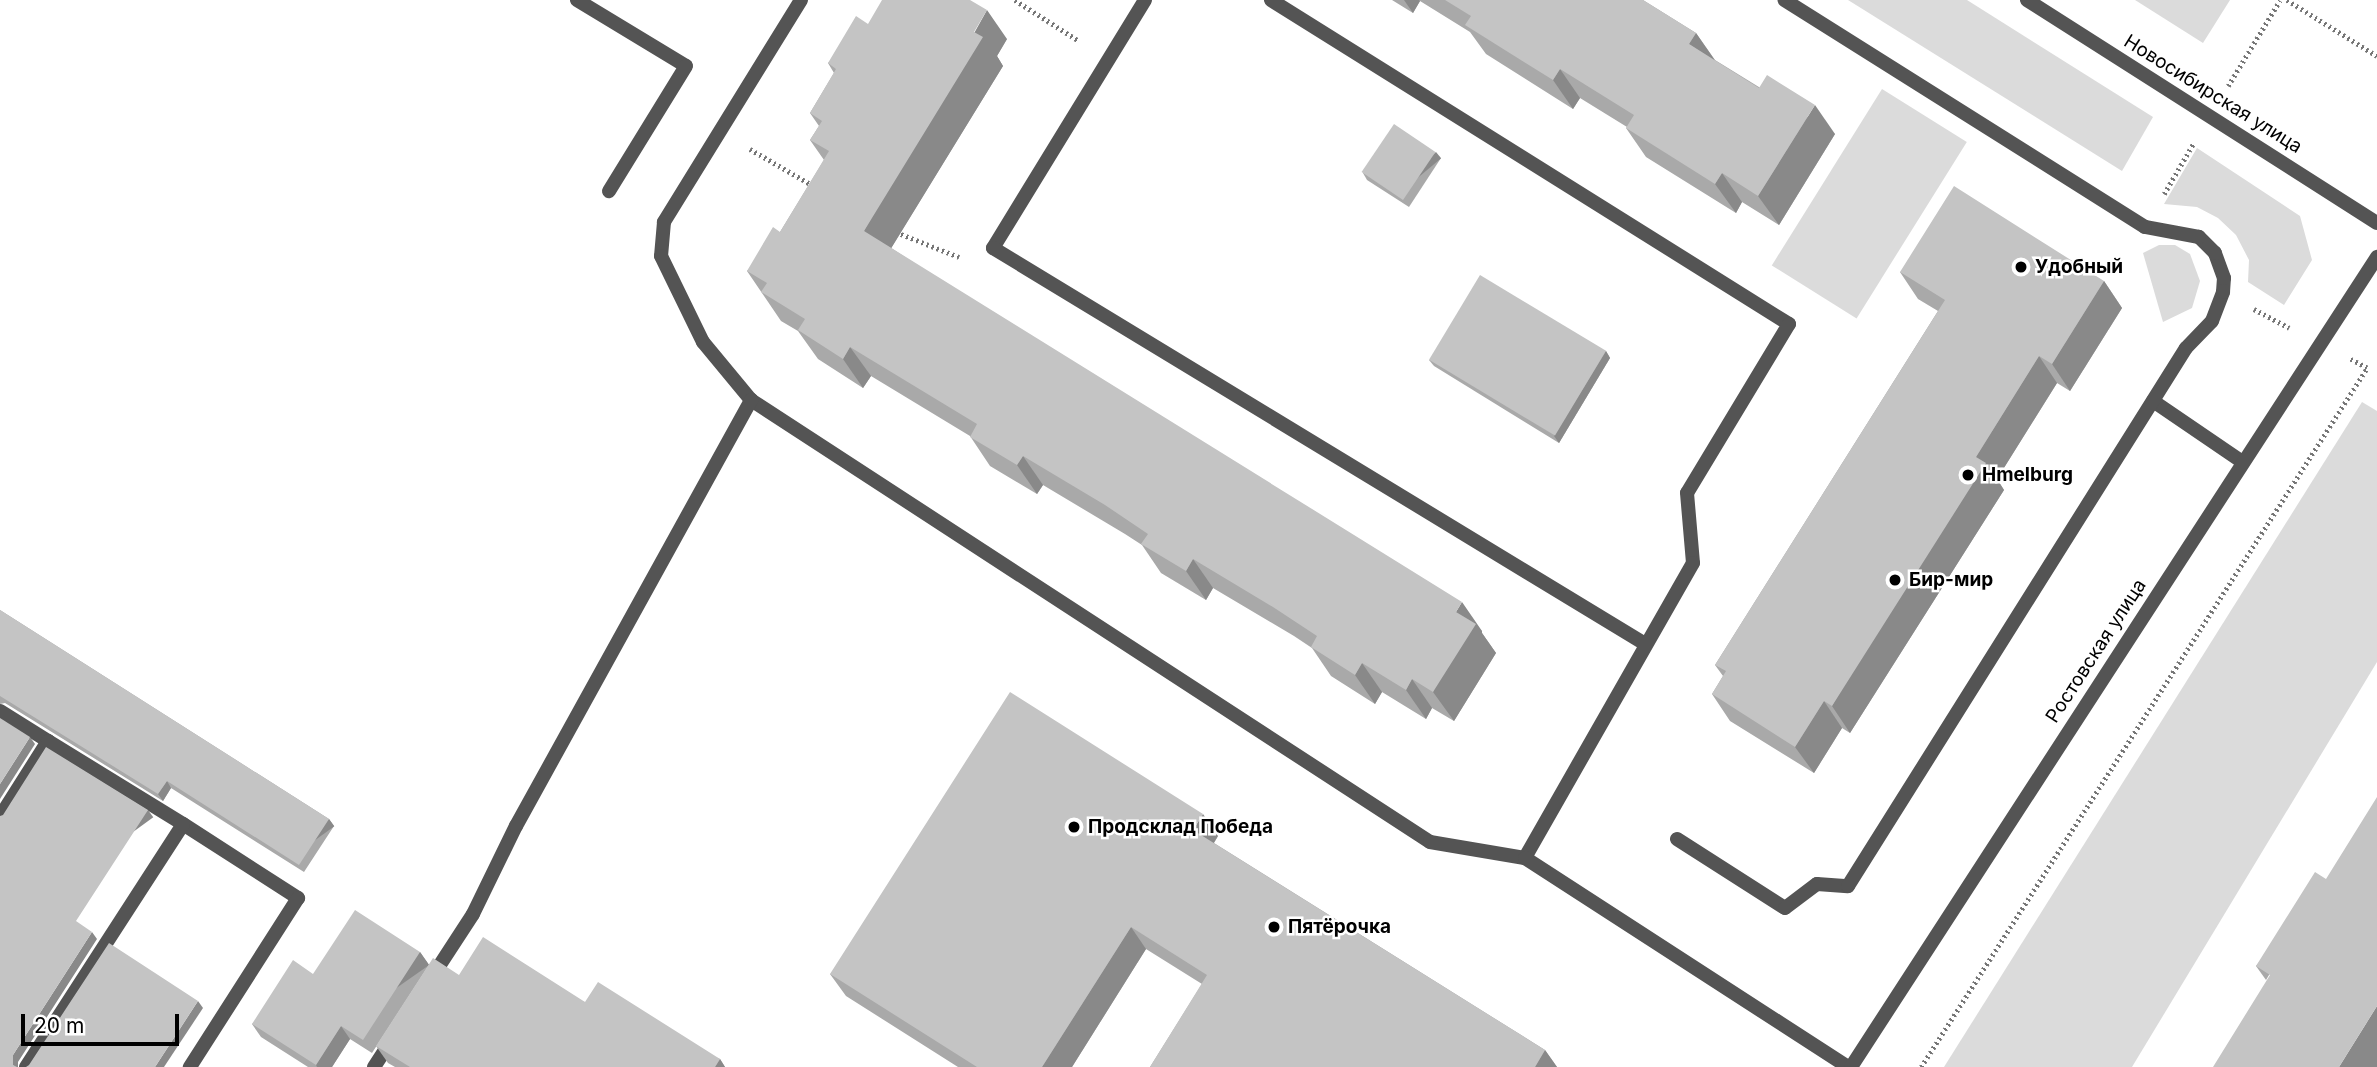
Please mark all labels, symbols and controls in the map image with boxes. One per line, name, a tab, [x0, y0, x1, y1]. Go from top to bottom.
street label: Новосибирская улица	[2120, 30, 2306, 158]
place label: Удобный	[2035, 256, 2123, 278]
marker: Удобный	[2013, 259, 2029, 275]
place label: Hmelburg	[1982, 464, 2073, 486]
marker: Hmelburg	[1960, 467, 1976, 483]
place label: Бир-мир	[1909, 569, 1993, 591]
marker: Бир-мир	[1887, 572, 1903, 588]
street label: Ростовская улица	[2041, 575, 2151, 727]
place label: Продсклад Победа	[1088, 816, 1273, 838]
marker: Продсклад Победа	[1066, 819, 1082, 835]
place label: Пятёрочка	[1288, 916, 1391, 938]
marker: Пятёрочка	[1266, 919, 1282, 935]
scale bar	[24, 1000, 182, 1044]
text: 20 m	[34, 1013, 84, 1038]

